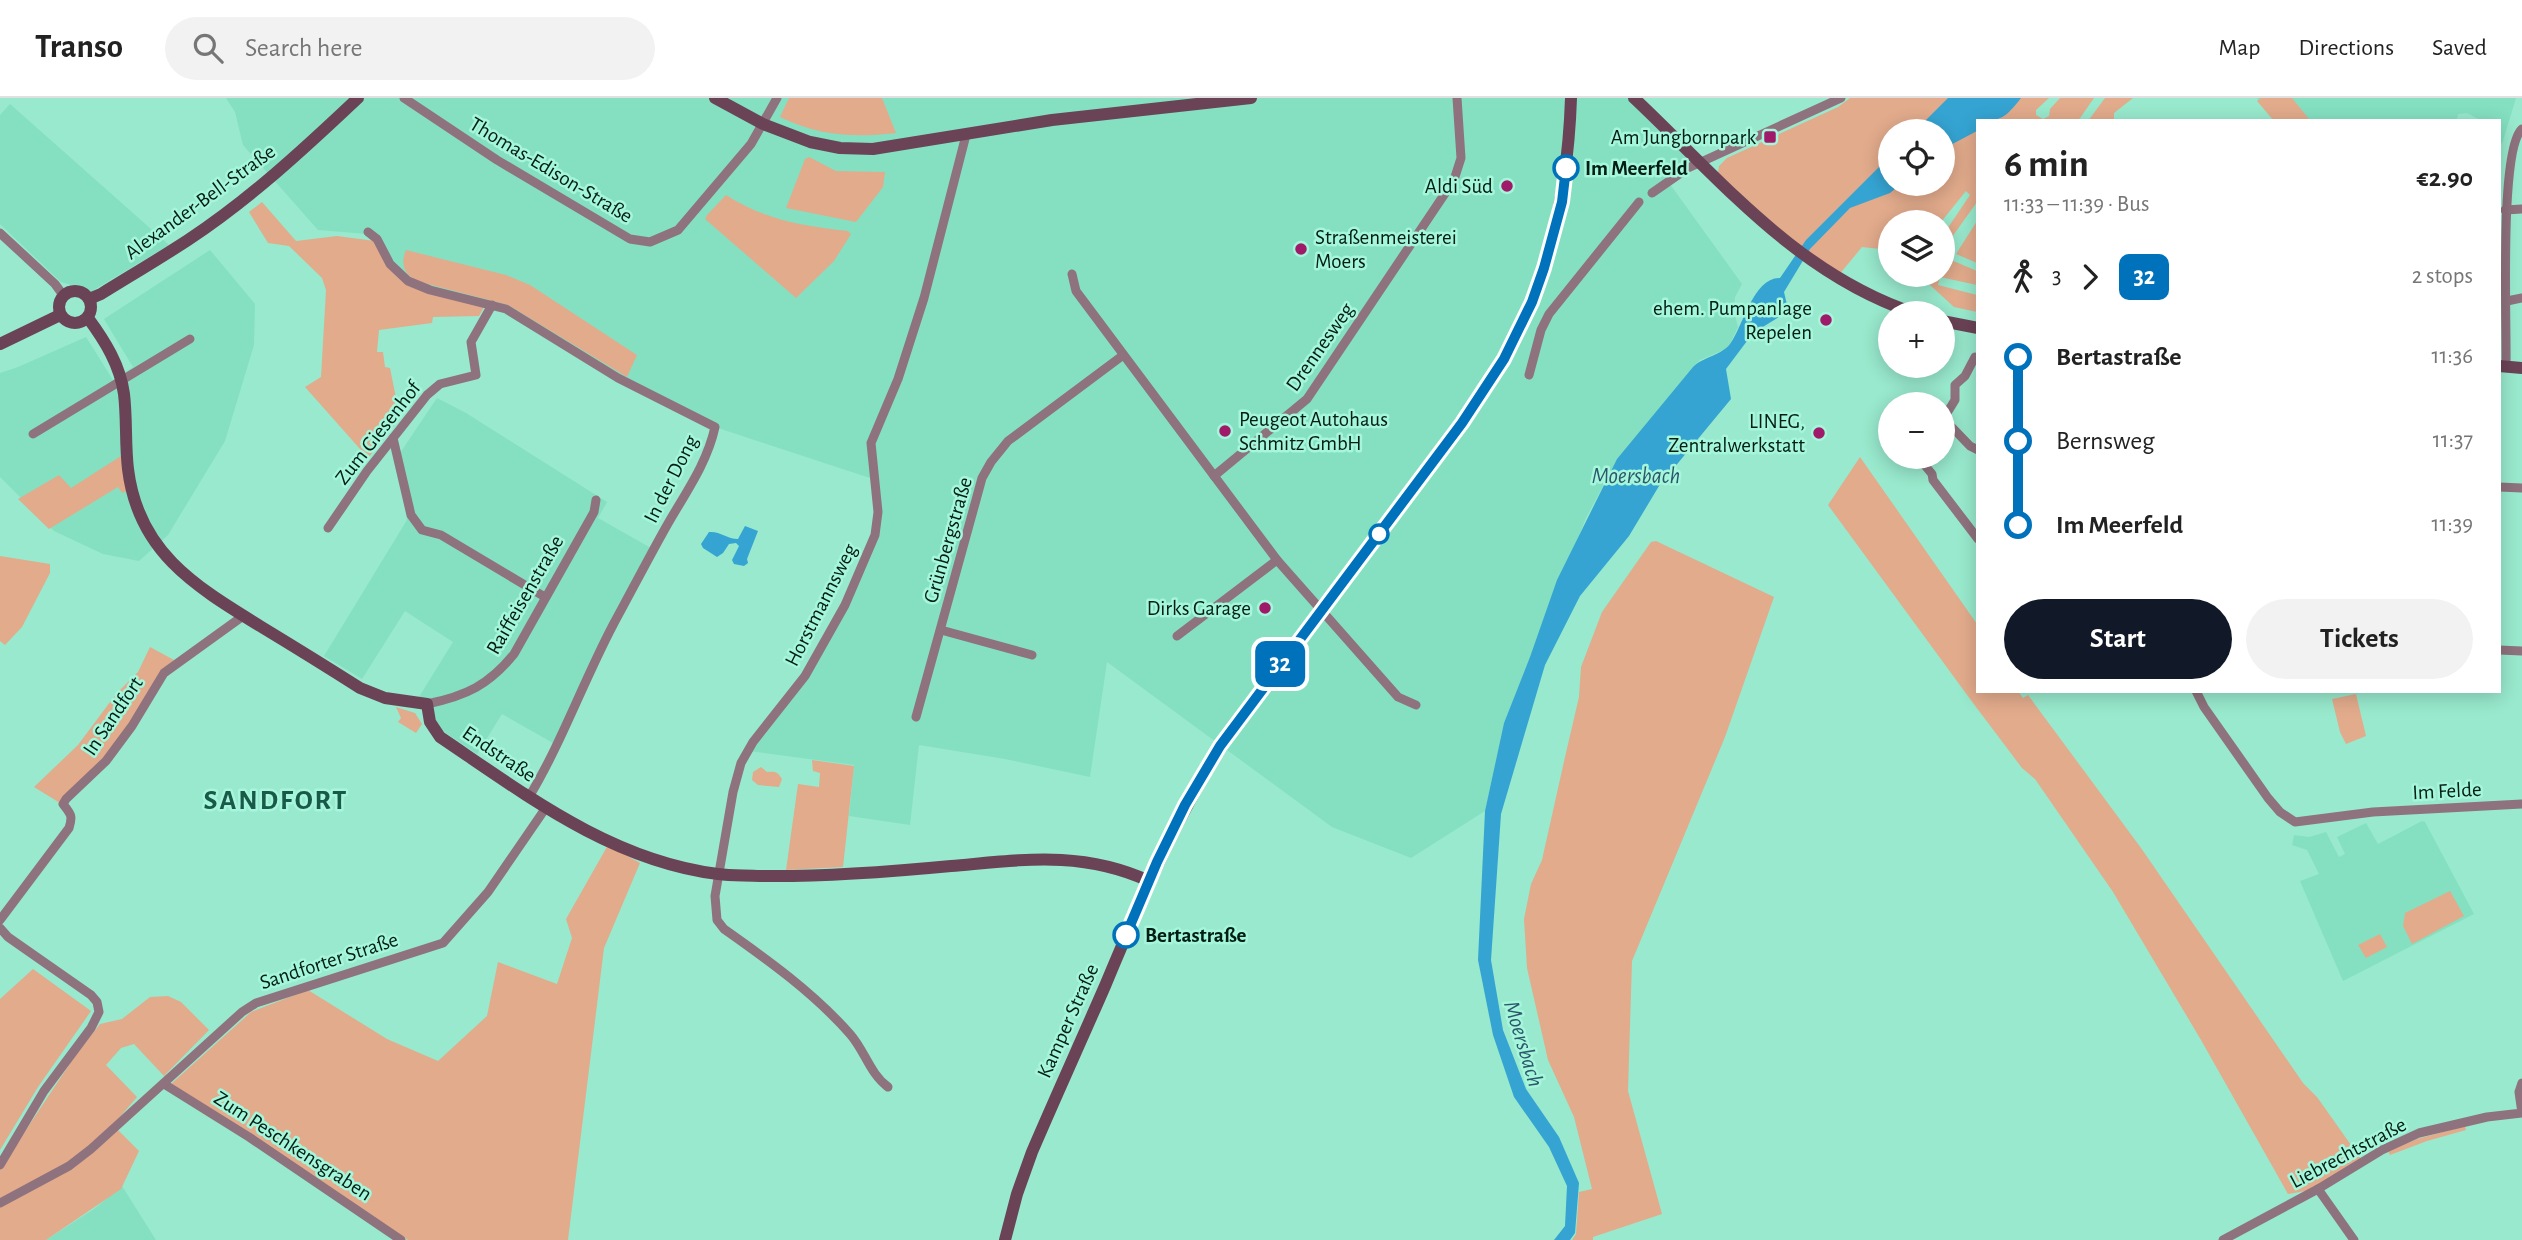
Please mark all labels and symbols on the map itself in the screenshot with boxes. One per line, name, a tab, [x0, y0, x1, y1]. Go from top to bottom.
street label: Thomas-Edison-Straße	[466, 113, 636, 227]
place label: Am Jungbornpark	[1611, 127, 1756, 148]
marker: Am Jungbornpark	[1762, 129, 1778, 145]
street label: Alexander-Bell-Straße	[121, 141, 279, 263]
marker: Im Meerfeld	[1553, 155, 1579, 181]
place label: Im Meerfeld	[1585, 158, 1688, 179]
place label: Aldi Süd	[1425, 176, 1493, 197]
marker: Aldi Süd	[1499, 178, 1515, 194]
place label: Straßenmeisterei Moers	[1315, 227, 1457, 272]
marker: Straßenmeisterei Moers	[1293, 241, 1309, 257]
street label: Drennesweg	[1282, 298, 1358, 395]
place label: ehem. Pumpanlage Repelen	[1653, 298, 1812, 343]
marker: ehem. Pumpanlage Repelen	[1818, 312, 1834, 328]
street label: Zum Giesenhof	[331, 376, 426, 488]
place label: Peugeot Autohaus Schmitz GmbH	[1239, 409, 1388, 454]
place label: LINEG, Zentralwerkstatt	[1668, 411, 1805, 456]
marker: Peugeot Autohaus Schmitz GmbH	[1217, 423, 1233, 439]
marker: LINEG, Zentralwerkstatt	[1811, 425, 1827, 441]
street label: In der Dong	[640, 431, 702, 526]
water label: Moersbach	[1592, 465, 1680, 488]
street label: Grünbergstraße	[920, 475, 976, 605]
unlabelled marker	[1369, 524, 1389, 544]
street label: Raiffeisenstraße	[483, 532, 567, 658]
street label: Horstmannsweg	[781, 540, 861, 670]
place label: Dirks Garage	[1147, 598, 1251, 619]
marker: Dirks Garage	[1257, 600, 1273, 616]
line badge: 32	[1248, 641, 1312, 687]
street label: In Sandfort	[79, 673, 147, 759]
street label: Endstraße	[458, 722, 540, 786]
street label: Im Felde	[2412, 779, 2482, 803]
district label: SANDFORT	[204, 787, 348, 815]
marker: Bertastraße	[1113, 922, 1139, 948]
place label: Bertastraße	[1145, 925, 1246, 946]
street label: Sandforter Straße	[257, 929, 401, 993]
street label: Kamper Straße	[1034, 961, 1102, 1081]
water label: Moersbach	[1499, 998, 1547, 1090]
street label: Zum Peschkensgraben	[210, 1087, 376, 1205]
street label: Liebrechtstraße	[2286, 1114, 2410, 1192]

